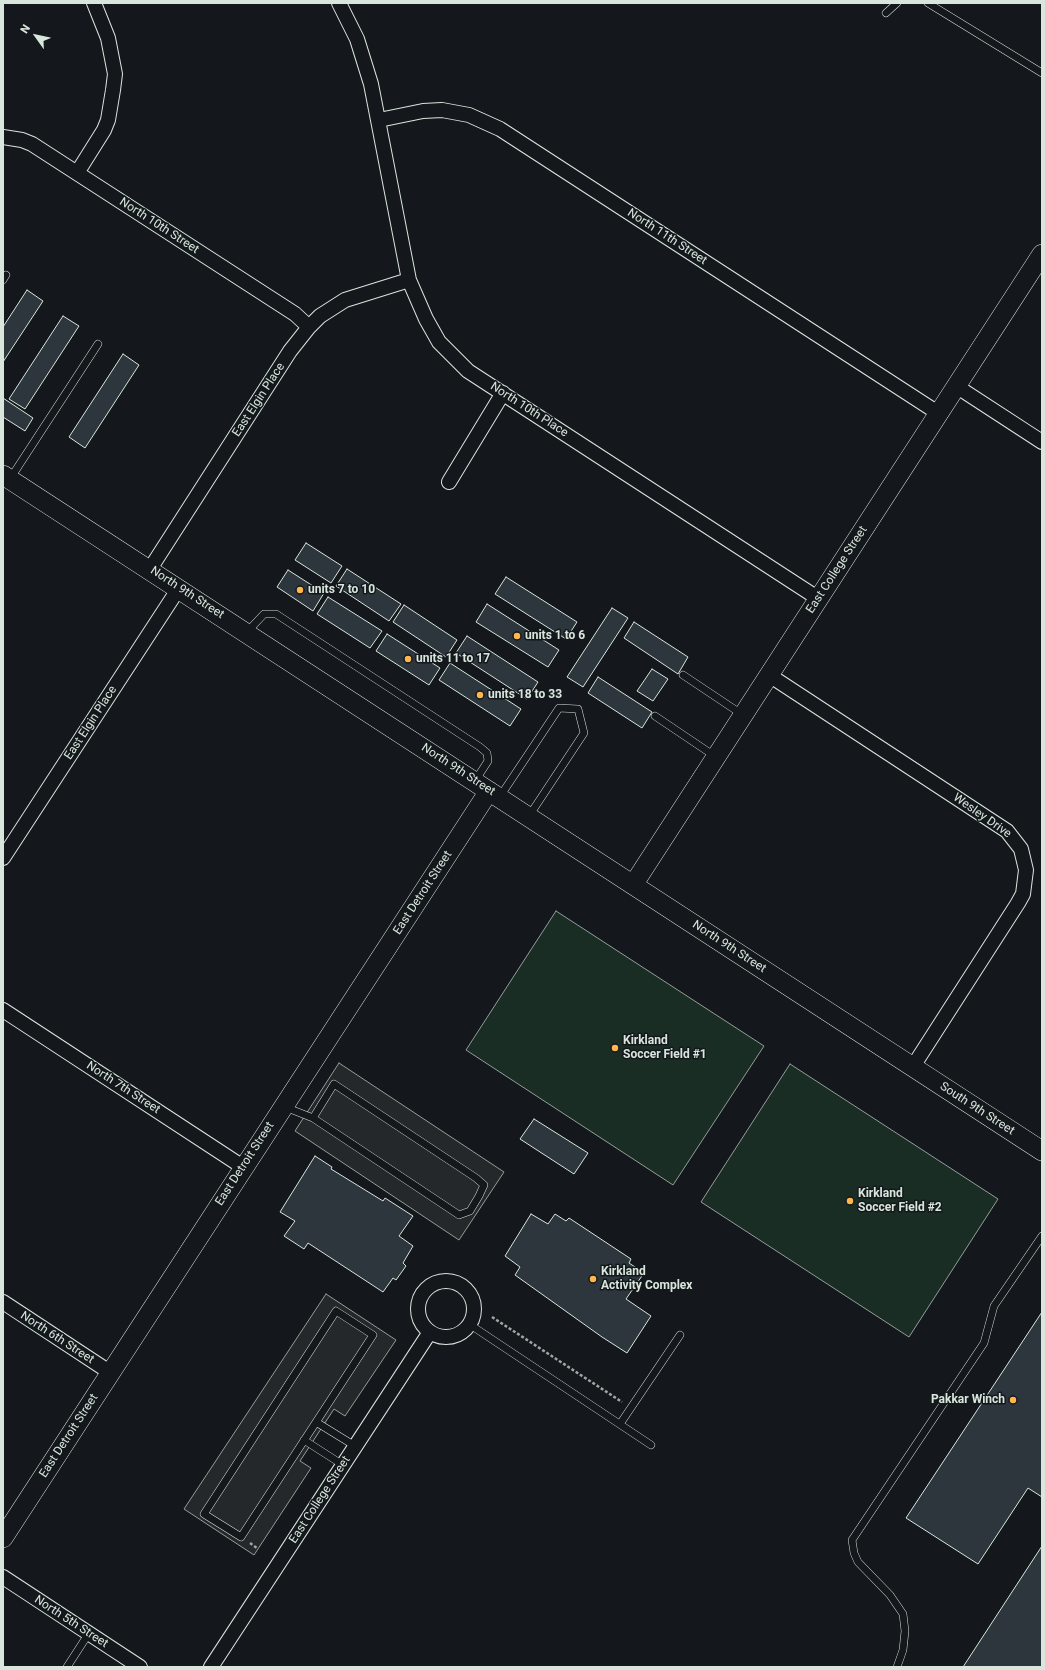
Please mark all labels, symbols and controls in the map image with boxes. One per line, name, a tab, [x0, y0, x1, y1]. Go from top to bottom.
north arrow	[16, 16, 56, 56]
text: N	[18, 22, 33, 36]
street label: North 10th Street	[117, 195, 201, 257]
street label: North 11th Street	[625, 206, 709, 268]
street label: East Elgin Place	[230, 360, 288, 440]
street label: North 10th Place	[487, 379, 571, 441]
street label: East College Street	[803, 524, 871, 616]
street label: North 9th Street	[147, 564, 227, 622]
place label: units 7 to 10	[308, 583, 375, 597]
marker: units 7 to 10	[295, 585, 305, 595]
place label: units 1 to 6	[525, 629, 585, 643]
marker: units 1 to 6	[512, 631, 522, 641]
place label: units 11 to 17	[416, 652, 490, 666]
marker: units 11 to 17	[403, 654, 413, 664]
street label: East Elgin Place	[62, 683, 120, 763]
place label: units 18 to 33	[488, 688, 562, 702]
marker: units 18 to 33	[475, 690, 485, 700]
street label: North 9th Street	[418, 741, 498, 799]
street label: Wesley Drive	[950, 791, 1014, 841]
street label: East Detroit Street	[391, 848, 455, 938]
street label: North 9th Street	[689, 918, 769, 976]
place label: Kirkland Soccer Field #1	[623, 1034, 707, 1062]
marker: Kirkland Soccer Field #1	[610, 1043, 620, 1053]
street label: North 7th Street	[83, 1059, 163, 1117]
street label: South 9th Street	[937, 1080, 1017, 1138]
street label: East Detroit Street	[213, 1119, 277, 1209]
place label: Kirkland Soccer Field #2	[858, 1187, 942, 1215]
marker: Kirkland Soccer Field #2	[845, 1196, 855, 1206]
place label: Kirkland Activity Complex	[601, 1265, 692, 1293]
marker: Kirkland Activity Complex	[588, 1274, 598, 1284]
street label: North 6th Street	[17, 1309, 97, 1367]
street label: East Detroit Street	[37, 1391, 101, 1481]
place label: Pakkar Winch	[931, 1393, 1005, 1407]
marker: Pakkar Winch	[1008, 1395, 1018, 1405]
street label: East College Street	[286, 1454, 354, 1546]
street label: North 5th Street	[31, 1593, 111, 1651]

